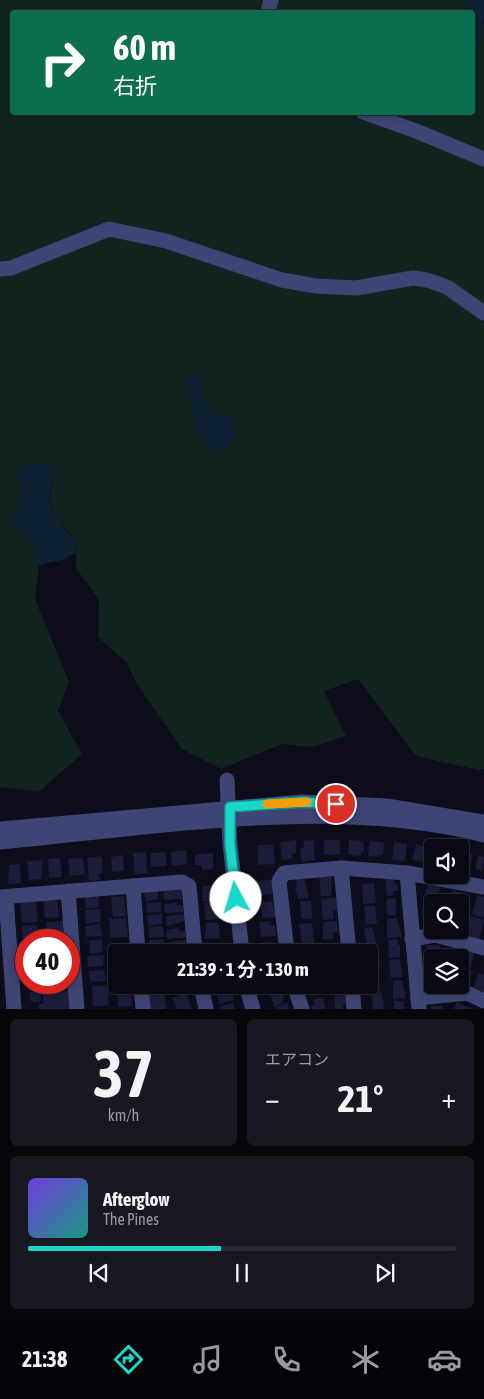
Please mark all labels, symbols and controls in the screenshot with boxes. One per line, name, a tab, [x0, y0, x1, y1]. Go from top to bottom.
text: 60 m	[113, 27, 176, 67]
icon: right	[30, 30, 95, 95]
text: 右折	[113, 73, 157, 99]
pin	[315, 783, 357, 825]
icon: arrive	[322, 790, 350, 818]
map controls	[424, 839, 469, 994]
button: sound	[424, 839, 469, 884]
position arrow	[209, 871, 261, 923]
button: search	[424, 894, 469, 939]
speed limit sign: 40	[15, 929, 80, 994]
button: layers	[424, 949, 469, 994]
text: 21:39 · 1 分 · 130 m	[177, 958, 309, 980]
text: 37	[93, 1036, 154, 1111]
text: エアコン	[265, 1050, 329, 1068]
text: 21°	[337, 1077, 384, 1120]
text: −	[265, 1082, 280, 1114]
text: +	[441, 1082, 456, 1114]
text: km/h	[108, 1106, 139, 1124]
text: Afterglow	[103, 1188, 170, 1210]
text: The Pines	[103, 1210, 159, 1228]
icon: previous	[85, 1259, 113, 1287]
icon: pause	[228, 1259, 256, 1287]
icon: next	[371, 1259, 399, 1287]
icon: directions	[111, 1342, 146, 1377]
icon: music	[190, 1342, 225, 1377]
icon: phone	[269, 1342, 304, 1377]
icon: climate	[348, 1342, 383, 1377]
icon: car	[427, 1342, 462, 1377]
text: 21:38	[22, 1346, 67, 1372]

